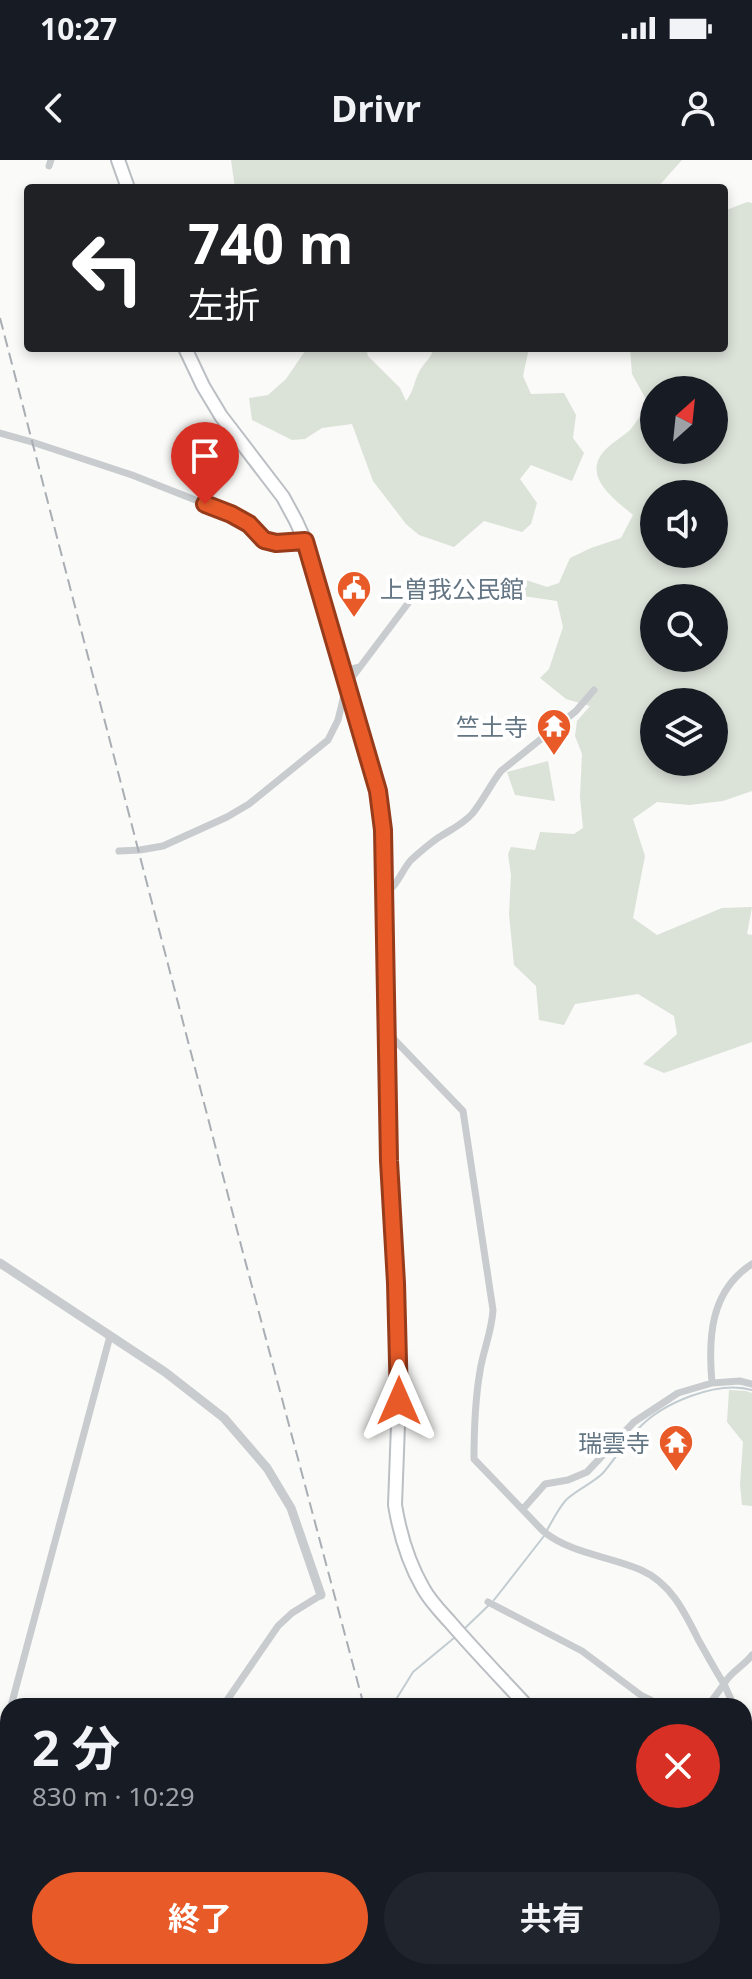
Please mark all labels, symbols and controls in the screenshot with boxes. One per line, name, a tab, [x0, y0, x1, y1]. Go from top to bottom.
text: 10:27	[40, 8, 117, 49]
text: Drivr	[331, 84, 421, 133]
icon: back	[32, 86, 76, 130]
icon: person	[676, 86, 720, 130]
text: 740 m	[188, 204, 353, 280]
icon: left	[56, 216, 160, 320]
text: 左折	[188, 280, 260, 329]
north arrow	[640, 376, 728, 464]
map controls	[640, 376, 728, 776]
pin	[171, 422, 239, 504]
icon: arrive	[183, 434, 227, 478]
button: sound	[640, 480, 728, 568]
public building icon: 上曽我公民館	[335, 569, 373, 619]
place label: 上曽我公民館	[380, 572, 524, 605]
button: search	[640, 584, 728, 672]
button: layers	[640, 688, 728, 776]
temple icon: 竺土寺	[535, 707, 573, 757]
place label: 竺土寺	[456, 710, 528, 743]
position arrow	[357, 1359, 441, 1443]
temple icon: 瑞雲寺	[657, 1423, 695, 1473]
place label: 瑞雲寺	[578, 1426, 650, 1459]
text: 2 分	[32, 1715, 120, 1780]
button: close	[636, 1724, 720, 1808]
text: 830 m · 10:29	[32, 1778, 195, 1814]
button: 終了	[32, 1872, 368, 1964]
button: 共有	[384, 1872, 720, 1964]

